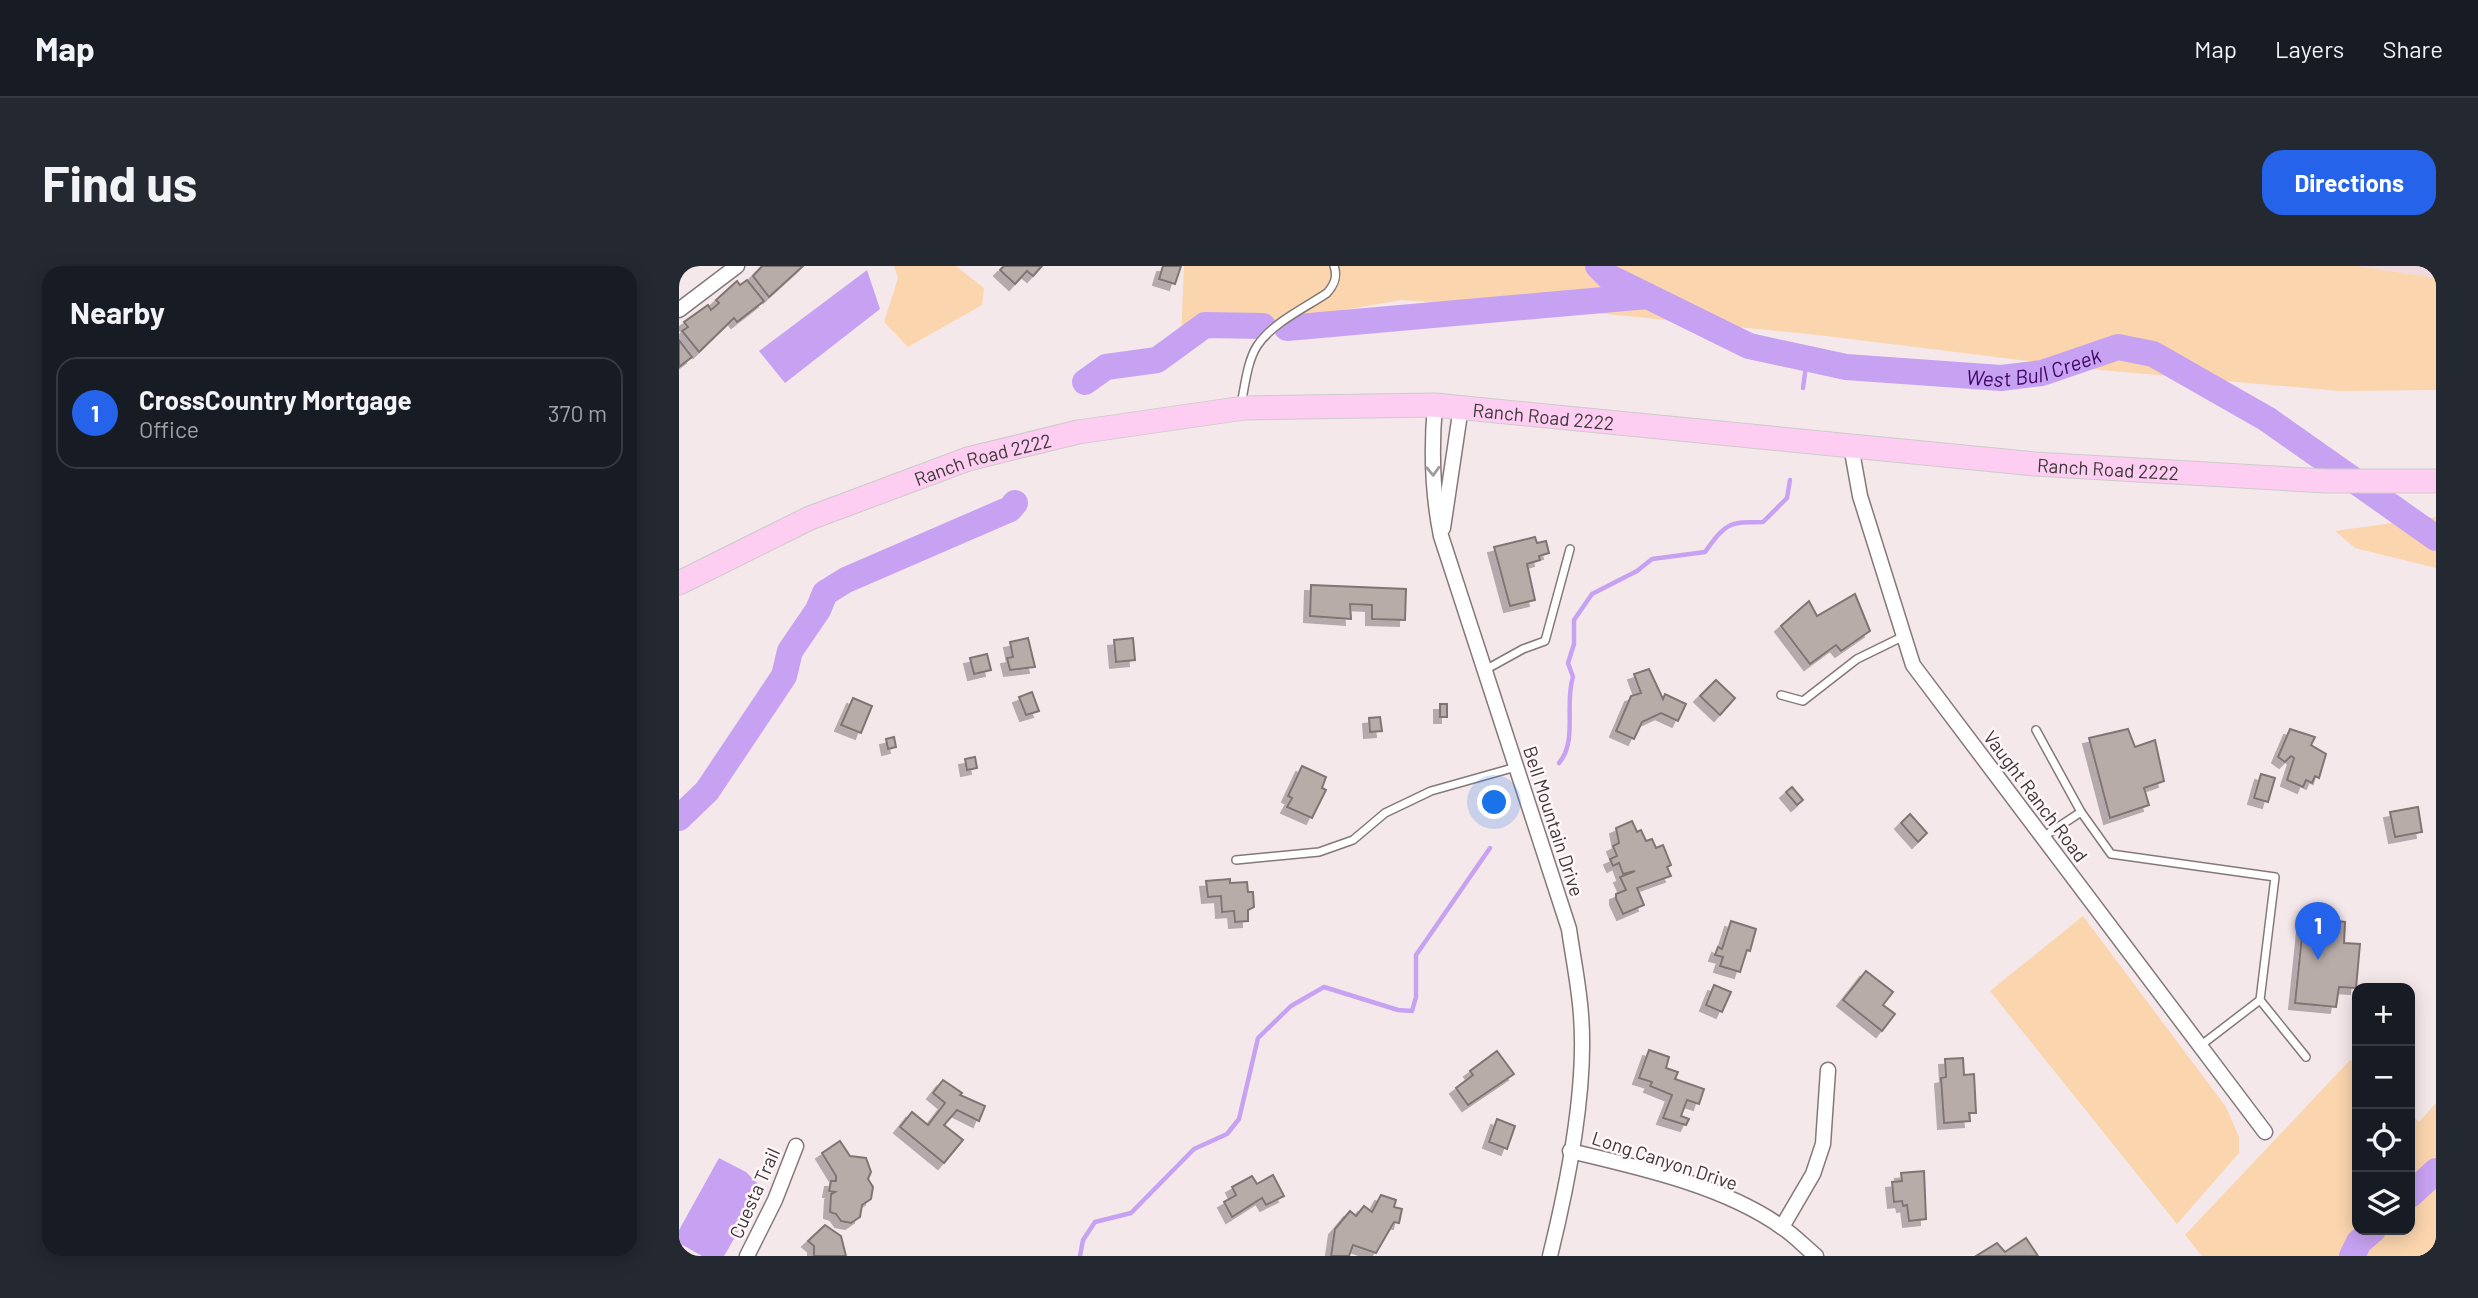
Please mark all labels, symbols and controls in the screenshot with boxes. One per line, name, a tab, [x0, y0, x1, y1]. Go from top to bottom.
text: Map	[35, 28, 95, 68]
text: Map	[2194, 34, 2237, 63]
text: Layers	[2275, 34, 2344, 63]
text: Share	[2382, 34, 2443, 63]
button: Directions	[2262, 150, 2436, 215]
text: Find us	[42, 153, 197, 212]
text: Nearby	[70, 294, 165, 330]
water label: West Bull Creek	[1965, 341, 2105, 391]
text: CrossCountry Mortgage	[139, 384, 412, 415]
street label: Ranch Road 2222	[1472, 397, 1615, 434]
text: 1	[91, 399, 99, 427]
text: 370 m	[548, 399, 607, 427]
text: Office	[139, 415, 199, 443]
street label: Ranch Road 2222	[911, 428, 1053, 490]
street label: Ranch Road 2222	[2037, 453, 2180, 484]
one-way arrow	[1425, 466, 1440, 477]
street label: Vaught Ranch Road	[1979, 726, 2093, 866]
street label: Bell Mountain Drive	[1519, 743, 1589, 899]
your location	[1477, 785, 1511, 819]
pin: 1	[2295, 902, 2341, 960]
map controls	[2352, 983, 2415, 1235]
button: +	[2352, 983, 2415, 1046]
button: −	[2352, 1046, 2415, 1109]
button: locate	[2352, 1109, 2415, 1172]
street label: Long Canyon Drive	[1589, 1126, 1741, 1194]
street label: Cuesta Trail	[724, 1144, 784, 1242]
button: layers	[2352, 1172, 2415, 1235]

